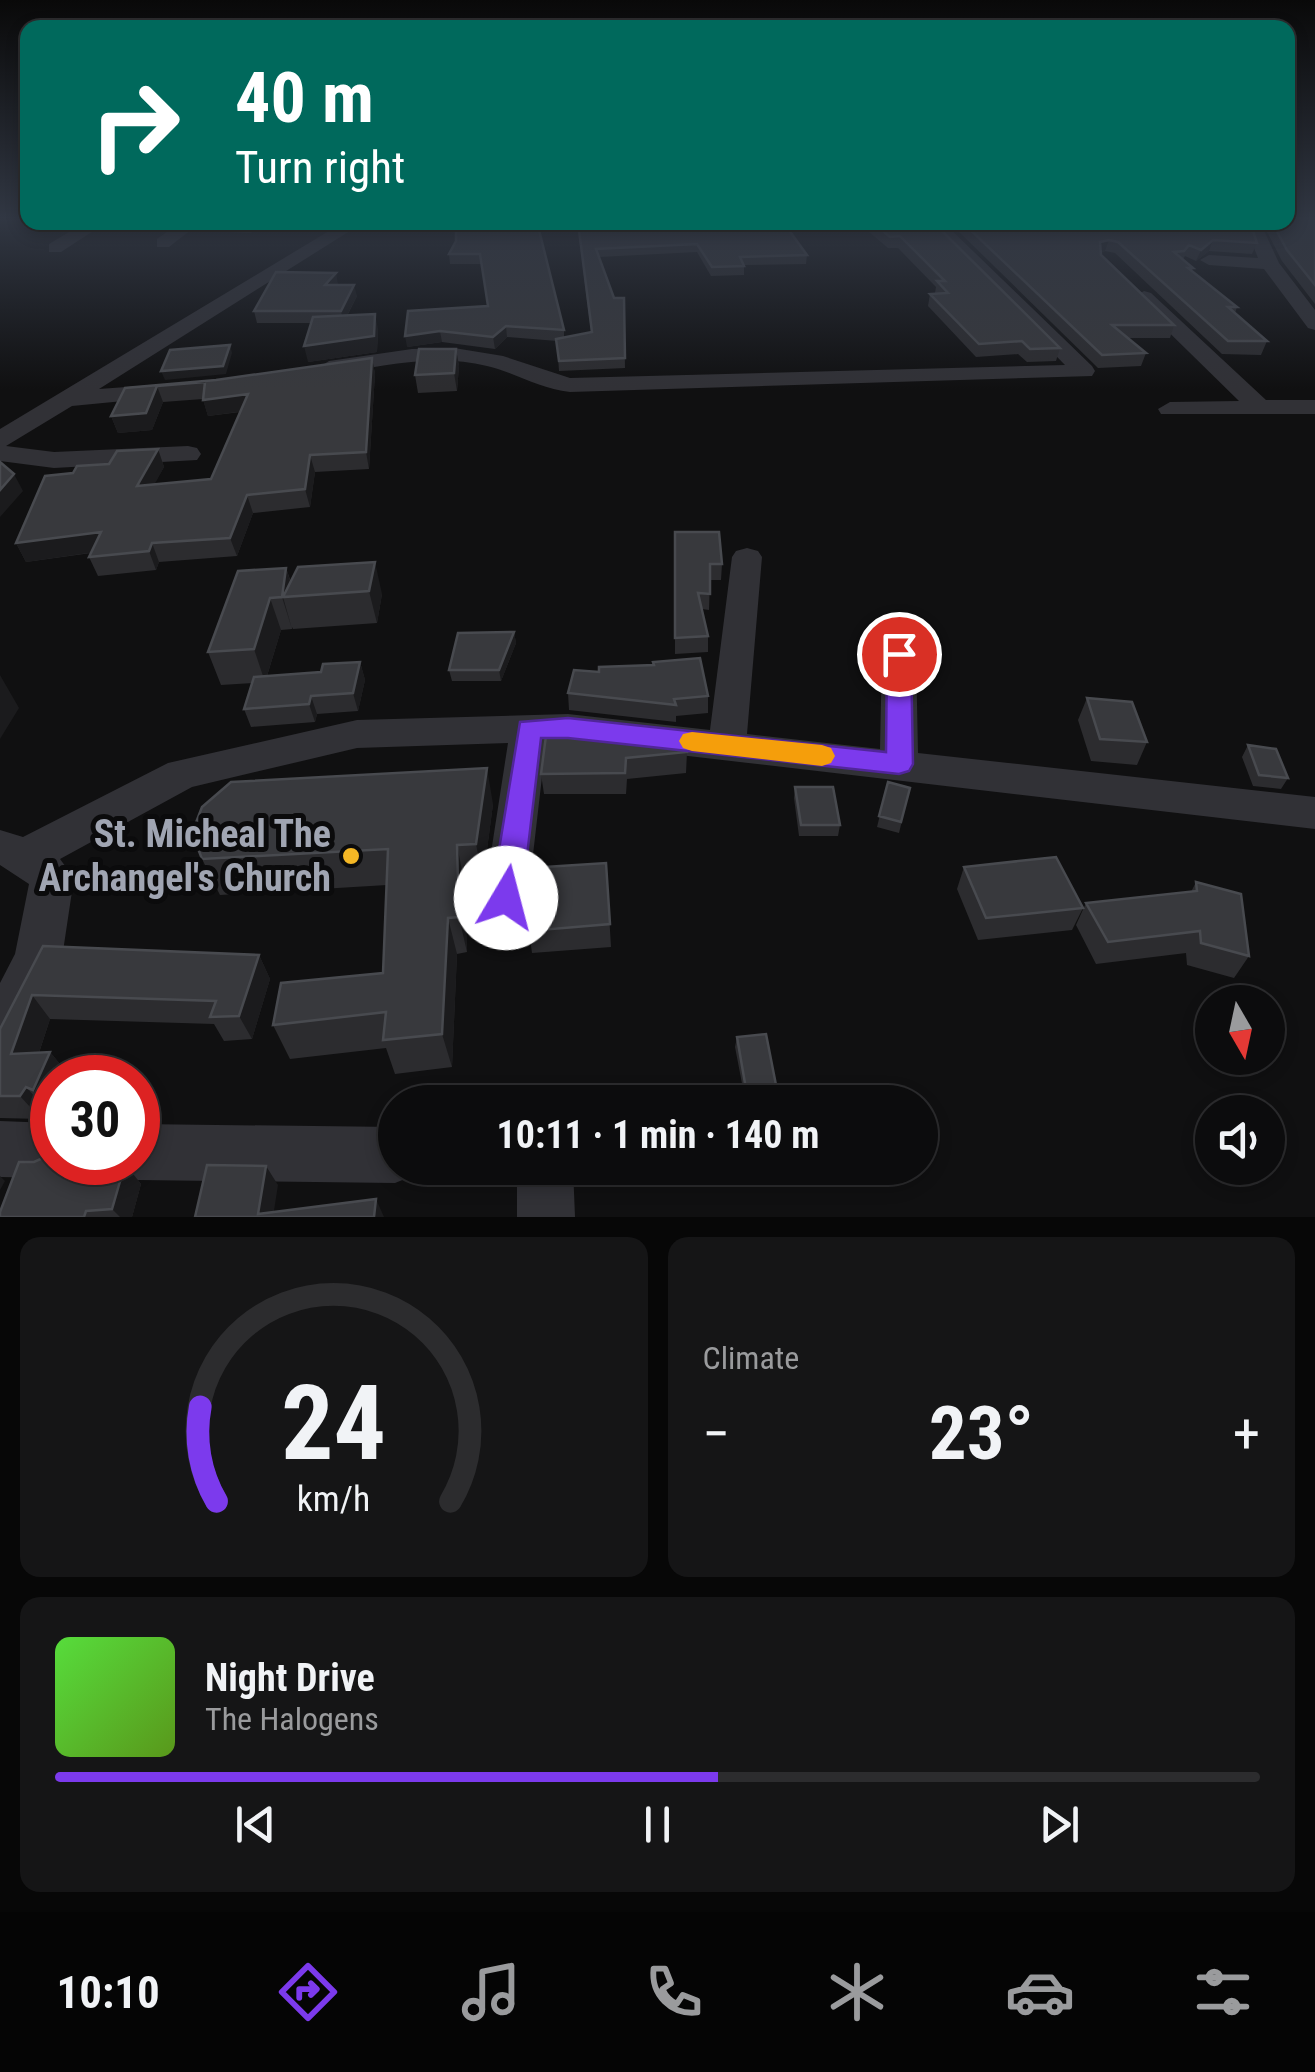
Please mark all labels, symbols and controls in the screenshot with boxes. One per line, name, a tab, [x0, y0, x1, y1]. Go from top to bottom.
text: 40 m	[235, 57, 374, 139]
icon: right	[70, 60, 200, 190]
text: Turn right	[235, 141, 405, 194]
pin	[857, 612, 942, 697]
icon: arrive	[872, 627, 927, 682]
place label: St. Micheal The Archangel's Church	[39, 812, 331, 900]
marker: St. Micheal The Archangel's Church	[340, 845, 362, 867]
position arrow	[454, 846, 558, 950]
north arrow	[1195, 985, 1285, 1075]
map controls	[1195, 985, 1285, 1185]
speed limit sign: 30	[30, 1055, 160, 1185]
button: sound	[1195, 1095, 1285, 1185]
text: 10:11 · 1 min · 140 m	[497, 1113, 819, 1157]
text: Climate	[703, 1339, 799, 1377]
text: 24	[281, 1363, 386, 1484]
text: 23°	[929, 1389, 1034, 1477]
text: −	[703, 1402, 730, 1466]
text: +	[1233, 1402, 1260, 1466]
text: km/h	[297, 1478, 371, 1520]
text: Night Drive	[205, 1656, 375, 1700]
text: The Halogens	[205, 1700, 379, 1738]
icon: previous	[228, 1797, 283, 1852]
icon: pause	[630, 1797, 685, 1852]
icon: next	[1032, 1797, 1087, 1852]
icon: directions	[273, 1957, 343, 2027]
icon: music	[456, 1957, 526, 2027]
icon: phone	[639, 1957, 709, 2027]
icon: climate	[822, 1957, 892, 2027]
icon: car	[1005, 1957, 1075, 2027]
icon: filters	[1188, 1957, 1258, 2027]
text: 10:10	[57, 1966, 160, 2019]

